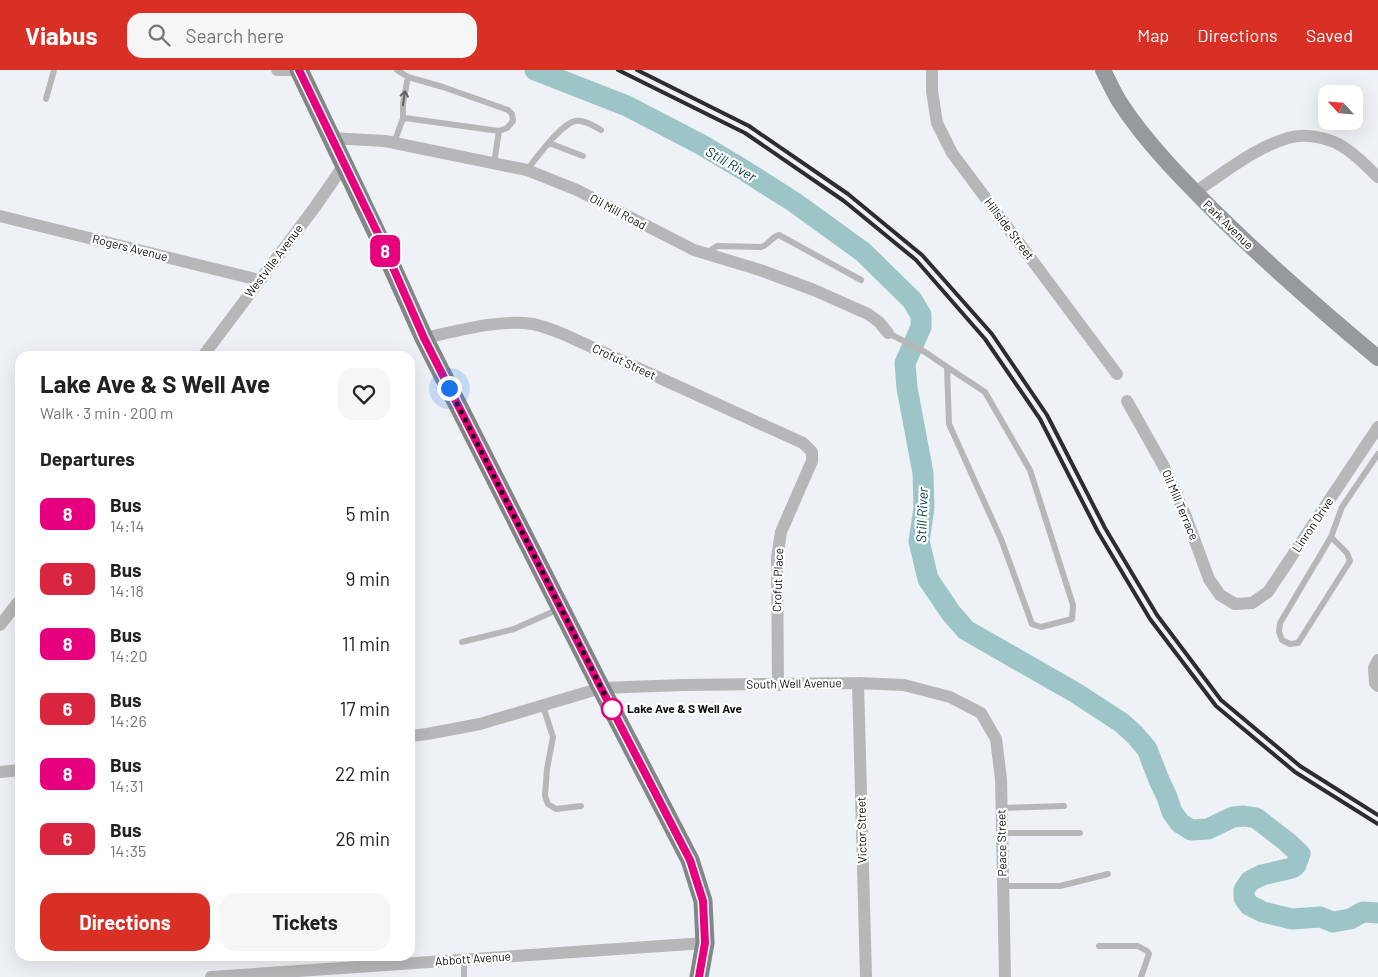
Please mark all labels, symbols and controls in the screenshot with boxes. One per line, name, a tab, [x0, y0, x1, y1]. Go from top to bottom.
search box	[127, 13, 477, 58]
text: Viabus	[25, 21, 97, 50]
icon: search	[145, 21, 173, 49]
text: Search here	[185, 24, 284, 47]
text: Map	[1137, 24, 1169, 46]
text: Directions	[1197, 24, 1278, 46]
text: Saved	[1306, 24, 1353, 46]
north arrow	[1318, 85, 1362, 130]
map controls	[1318, 85, 1363, 130]
one-way arrow	[400, 91, 410, 107]
water label: Still River	[703, 142, 760, 185]
street label: Oil Mill Road	[588, 190, 649, 232]
street label: Hillside Street	[982, 195, 1037, 262]
street label: Park Avenue	[1201, 197, 1257, 252]
street label: Westville Avenue	[241, 221, 305, 300]
street label: Rogers Avenue	[91, 231, 169, 263]
line badge: 8	[369, 235, 401, 267]
text: 8	[380, 240, 390, 262]
street label: Crofut Street	[591, 340, 658, 382]
button: heart	[338, 368, 390, 420]
text: Lake Ave & S Well Ave	[40, 369, 270, 398]
your location	[437, 376, 462, 401]
text: Walk · 3 min · 200 m	[40, 403, 173, 422]
text: Departures	[40, 447, 135, 470]
street label: Oil Mill Terrace	[1160, 467, 1202, 542]
water label: Still River	[912, 486, 931, 543]
text: Bus	[110, 493, 142, 516]
street label: Linron Drive	[1289, 494, 1336, 554]
text: 5 min	[346, 502, 390, 525]
text: 8	[63, 503, 72, 525]
text: 14:14	[110, 516, 144, 535]
street label: Crofut Place	[769, 548, 785, 612]
text: Bus	[110, 558, 142, 581]
text: 9 min	[346, 567, 390, 590]
text: 6	[63, 568, 72, 590]
text: 14:18	[110, 581, 144, 600]
text: Bus	[110, 623, 142, 646]
text: 11 min	[342, 632, 390, 655]
text: 8	[63, 633, 72, 655]
text: 14:20	[110, 646, 147, 665]
street label: South Well Avenue	[746, 675, 842, 691]
text: Bus	[110, 688, 142, 711]
text: 17 min	[340, 697, 390, 720]
text: 6	[63, 698, 72, 720]
marker: Lake Ave & S Well Ave	[601, 698, 623, 720]
place label: Lake Ave & S Well Ave	[627, 701, 742, 715]
text: 14:26	[110, 711, 147, 730]
text: Bus	[110, 753, 142, 776]
text: 22 min	[335, 762, 390, 785]
text: 8	[63, 763, 72, 785]
text: 14:31	[110, 776, 144, 795]
street label: Victor Street	[853, 797, 869, 863]
street label: Peace Street	[993, 809, 1009, 877]
text: Bus	[110, 818, 142, 841]
text: 26 min	[335, 827, 390, 850]
text: 6	[63, 828, 72, 850]
text: 14:35	[110, 841, 146, 860]
button: Directions	[40, 893, 210, 951]
button: Tickets	[220, 893, 390, 951]
street label: Abbott Avenue	[435, 948, 511, 968]

